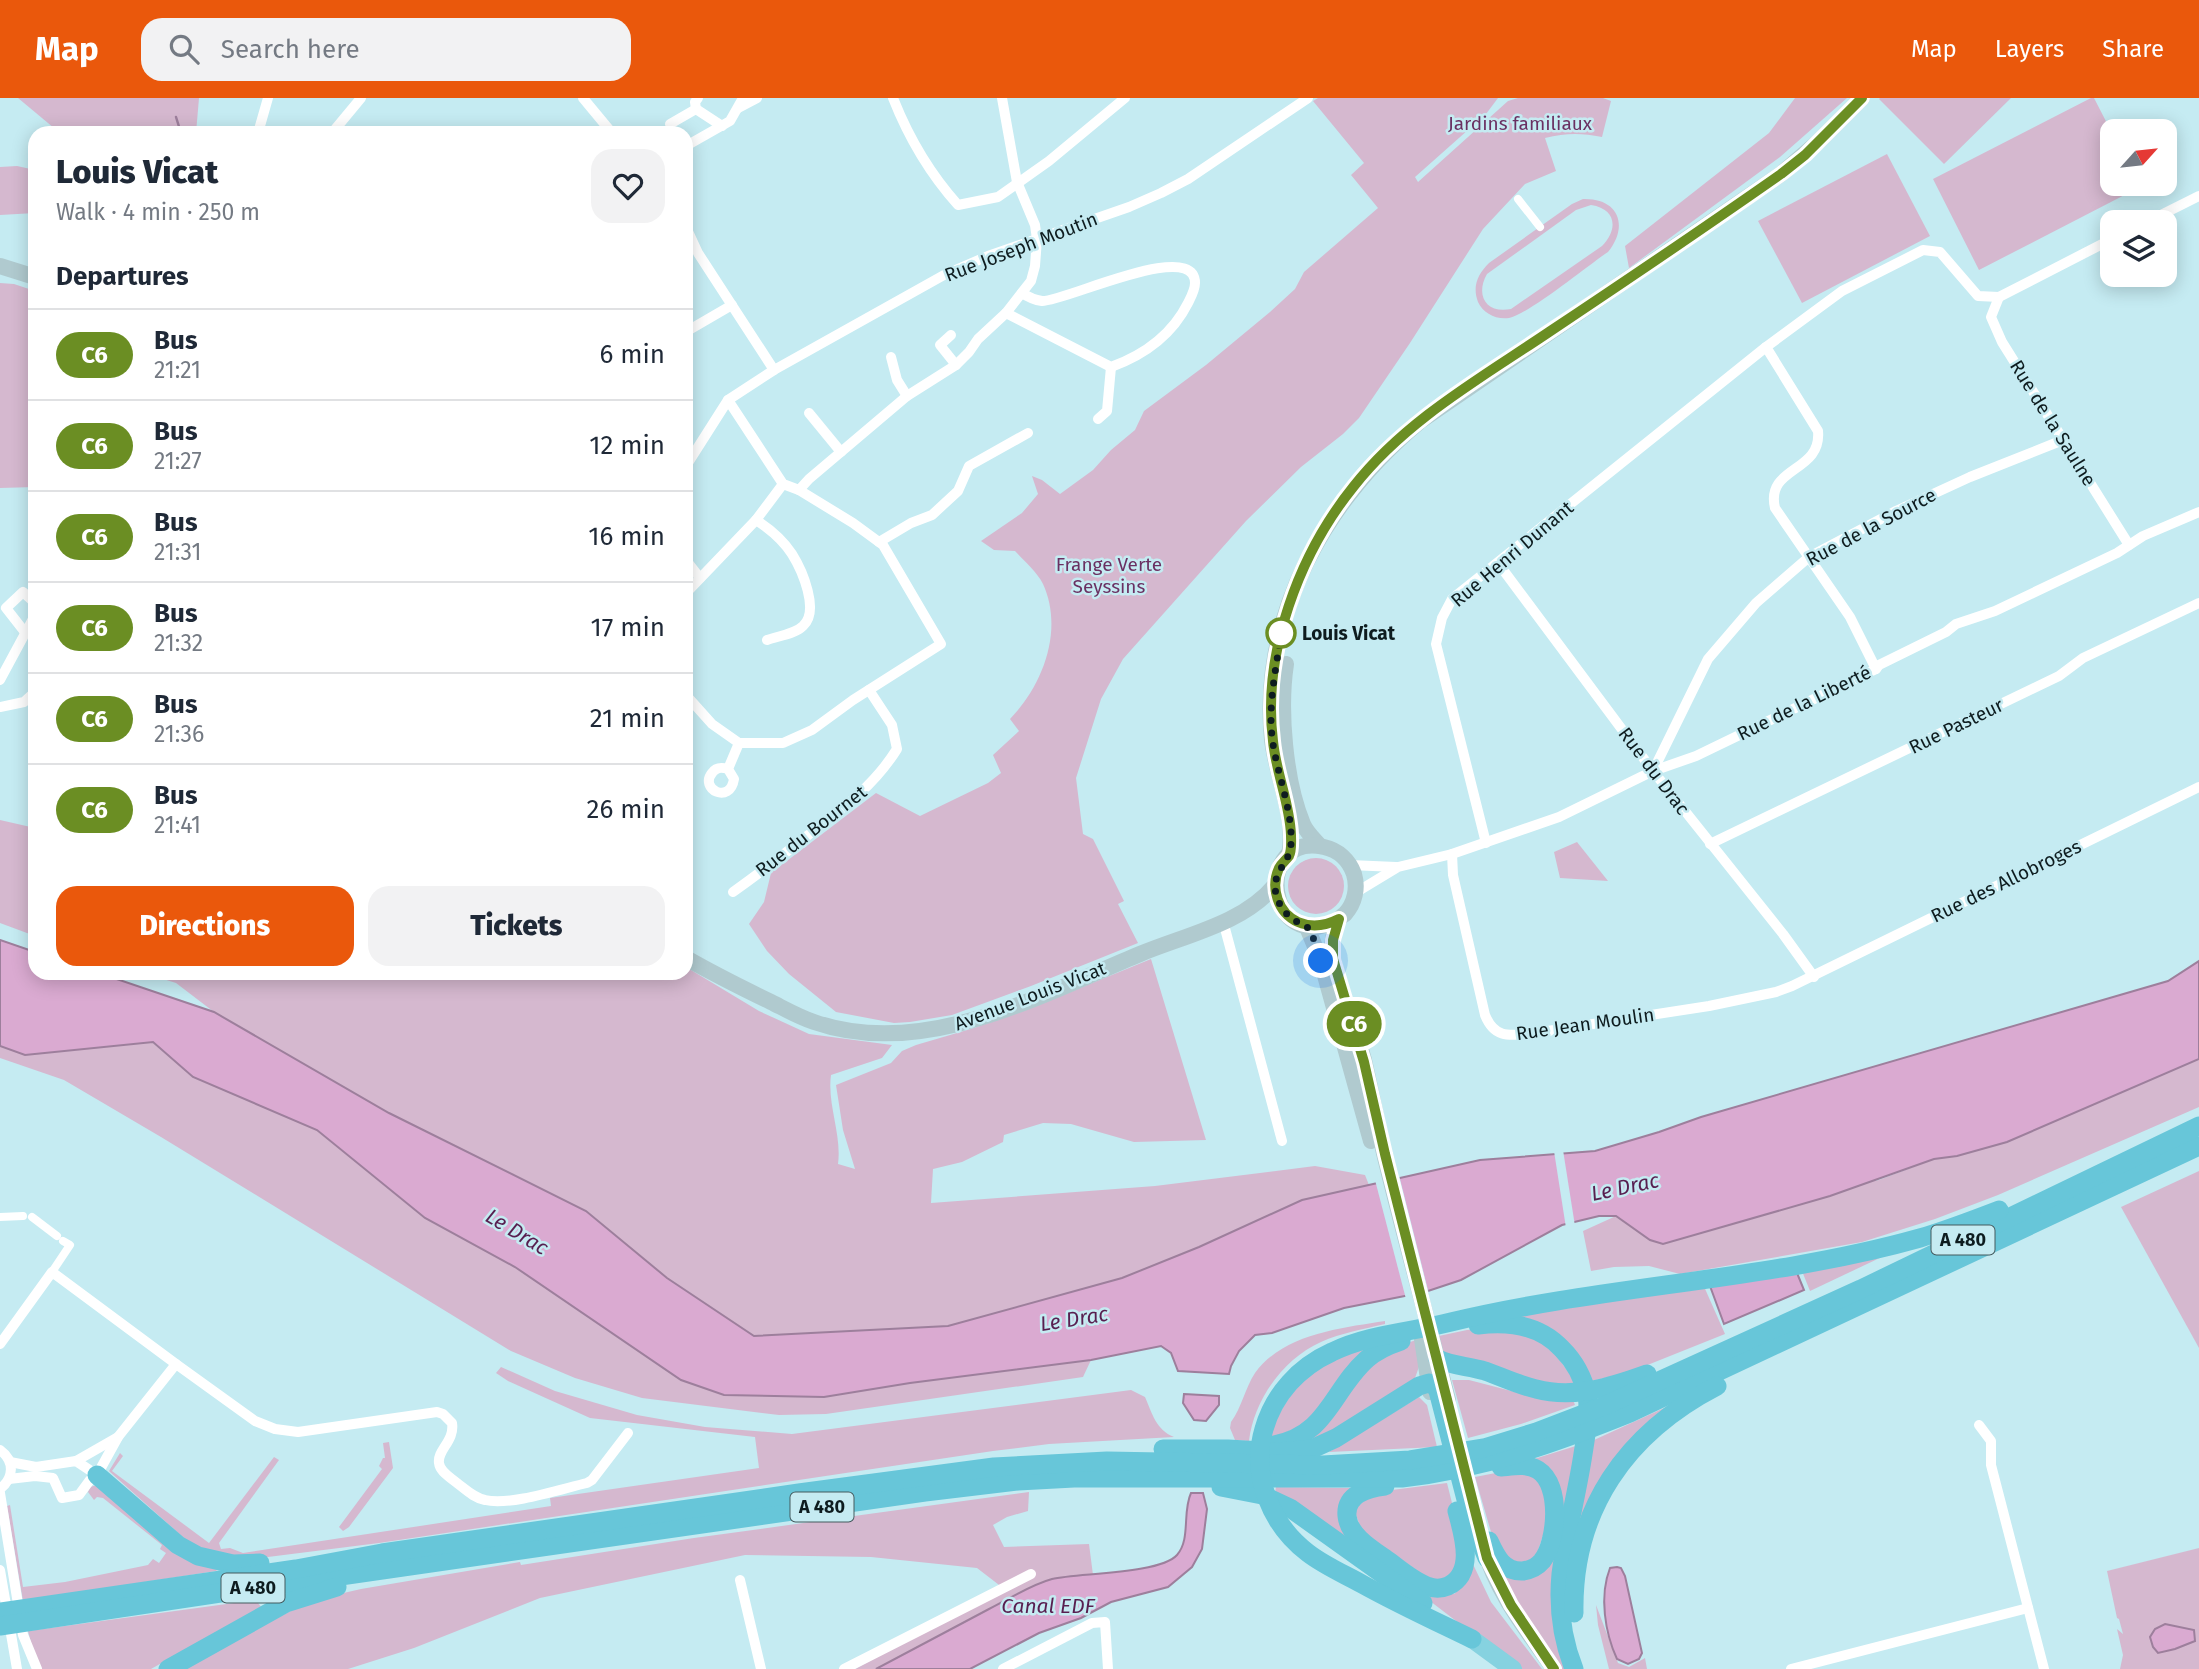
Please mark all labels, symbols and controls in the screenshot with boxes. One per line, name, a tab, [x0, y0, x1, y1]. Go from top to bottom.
search box	[141, 18, 631, 81]
text: Map	[35, 29, 99, 69]
icon: search	[165, 30, 203, 68]
text: Search here	[221, 34, 360, 65]
text: Map	[1911, 35, 1957, 63]
text: Layers	[1995, 35, 2064, 63]
text: Share	[2102, 35, 2164, 63]
park label: Jardins familiaux	[1448, 112, 1593, 135]
north arrow	[2100, 119, 2177, 196]
map controls	[2100, 119, 2177, 287]
button: heart	[591, 149, 665, 223]
text: Louis Vicat	[56, 152, 218, 192]
text: Walk · 4 min · 250 m	[56, 198, 260, 226]
street label: Rue Joseph Moutin	[941, 207, 1101, 287]
button: layers	[2100, 210, 2177, 287]
text: Departures	[56, 261, 189, 292]
text: Bus	[154, 325, 197, 356]
text: 6 min	[599, 339, 665, 370]
text: C6	[81, 341, 108, 369]
text: 21:21	[154, 356, 201, 384]
street label: Rue de la Saulne	[2005, 356, 2101, 490]
text: Bus	[154, 416, 197, 447]
text: 12 min	[589, 430, 665, 461]
text: C6	[81, 432, 108, 460]
text: 21:27	[154, 447, 202, 475]
street label: Rue de la Source	[1802, 483, 1940, 571]
street label: Rue Henri Dunant	[1446, 496, 1578, 612]
text: Bus	[154, 507, 197, 538]
text: 16 min	[588, 521, 665, 552]
text: C6	[81, 523, 108, 551]
text: 21:31	[154, 538, 201, 566]
park label: Frange Verte Seyssins	[1056, 553, 1162, 598]
text: Bus	[154, 598, 197, 629]
text: 17 min	[590, 612, 665, 643]
text: C6	[81, 614, 108, 642]
marker: Louis Vicat	[1266, 618, 1296, 648]
place label: Louis Vicat	[1302, 622, 1396, 645]
text: 21:32	[154, 629, 203, 657]
street label: Rue de la Liberté	[1733, 661, 1875, 745]
text: Bus	[154, 689, 197, 720]
street label: Rue Pasteur	[1905, 693, 2008, 759]
text: 21 min	[590, 703, 665, 734]
text: C6	[81, 705, 108, 733]
text: 21:36	[154, 720, 204, 748]
street label: Rue du Drac	[1614, 723, 1694, 819]
text: Bus	[154, 780, 197, 811]
street label: Rue du Bournet	[751, 780, 871, 882]
text: 26 min	[587, 794, 665, 825]
text: C6	[81, 796, 108, 824]
text: 21:41	[154, 811, 201, 839]
street label: Rue des Allobroges	[1927, 835, 2085, 927]
button: Directions	[56, 886, 354, 966]
button: Tickets	[368, 886, 665, 966]
your location	[1303, 943, 1338, 978]
street label: Avenue Louis Vicat	[951, 956, 1109, 1035]
line badge: C6	[1322, 1001, 1386, 1047]
street label: Rue Jean Moulin	[1514, 1003, 1656, 1045]
text: C6	[1341, 1010, 1367, 1038]
water label: Le Drac	[1589, 1167, 1661, 1207]
water label: Le Drac	[481, 1203, 553, 1261]
road number: A 480	[1932, 1226, 1994, 1254]
water label: Le Drac	[1038, 1301, 1110, 1337]
road number: A 480	[790, 1492, 854, 1522]
road number: A 480	[222, 1574, 284, 1602]
water label: Canal EDF	[1001, 1593, 1096, 1619]

